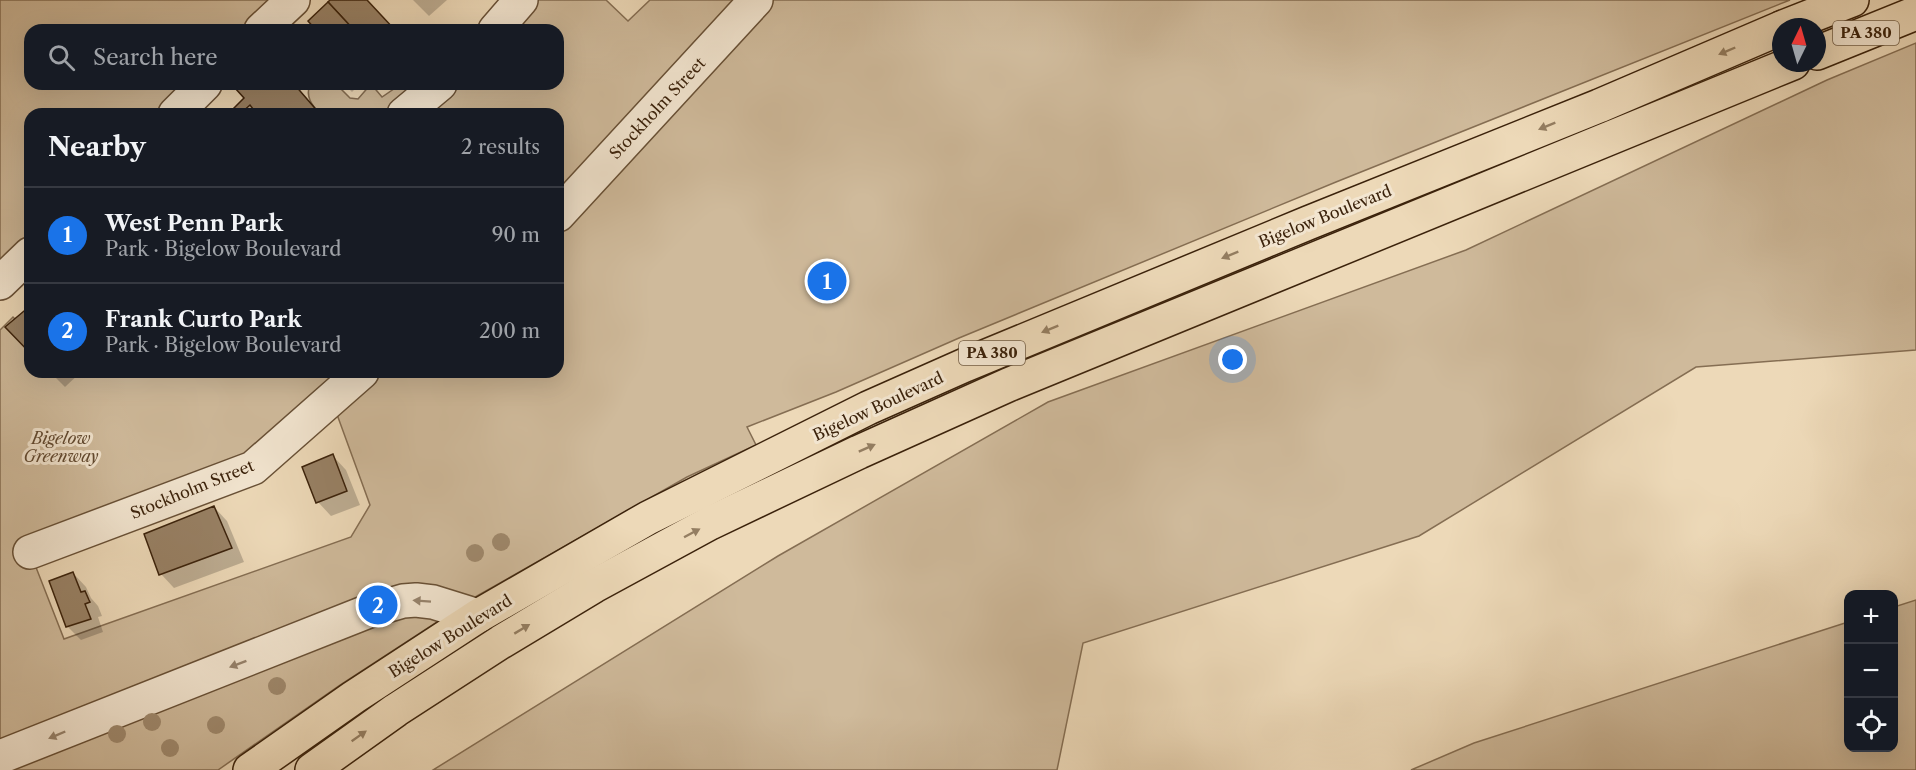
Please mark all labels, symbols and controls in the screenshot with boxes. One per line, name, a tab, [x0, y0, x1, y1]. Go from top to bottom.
north arrow	[1772, 18, 1826, 72]
road number: PA 380	[1833, 21, 1899, 45]
search box	[24, 24, 564, 90]
icon: search	[45, 41, 78, 74]
text: Search here	[93, 44, 218, 71]
one-way arrow	[1718, 47, 1736, 56]
street label: Stockholm Street	[605, 53, 709, 163]
one-way arrow	[1538, 121, 1556, 131]
text: Nearby	[48, 131, 146, 163]
text: 2 results	[461, 135, 540, 159]
street label: Bigelow Boulevard	[1256, 180, 1395, 252]
text: West Penn Park	[105, 210, 283, 237]
text: 1	[63, 223, 72, 247]
text: 90 m	[492, 223, 540, 247]
text: Park · Bigelow Boulevard	[105, 237, 341, 261]
one-way arrow	[1221, 250, 1239, 260]
pin: 1	[808, 258, 846, 304]
text: Frank Curto Park	[105, 306, 302, 333]
text: 2	[62, 319, 73, 343]
text: 200 m	[479, 319, 540, 343]
one-way arrow	[1041, 324, 1059, 334]
text: Park · Bigelow Boulevard	[105, 333, 341, 357]
road number: PA 380	[959, 341, 1025, 365]
your location	[1218, 345, 1247, 374]
street label: Bigelow Boulevard	[810, 367, 947, 445]
park label: Bigelow Greenway	[24, 428, 98, 466]
one-way arrow	[859, 444, 876, 453]
street label: Stockholm Street	[127, 455, 257, 523]
one-way arrow	[684, 528, 701, 538]
pin: 2	[358, 582, 398, 628]
street label: Bigelow Boulevard	[385, 590, 516, 682]
map controls	[1844, 590, 1898, 752]
button: +	[1844, 590, 1898, 644]
one-way arrow	[412, 597, 431, 606]
one-way arrow	[514, 624, 530, 635]
button: −	[1844, 644, 1898, 698]
one-way arrow	[229, 659, 247, 669]
button: locate	[1844, 698, 1898, 752]
one-way arrow	[351, 730, 367, 742]
one-way arrow	[48, 731, 66, 740]

